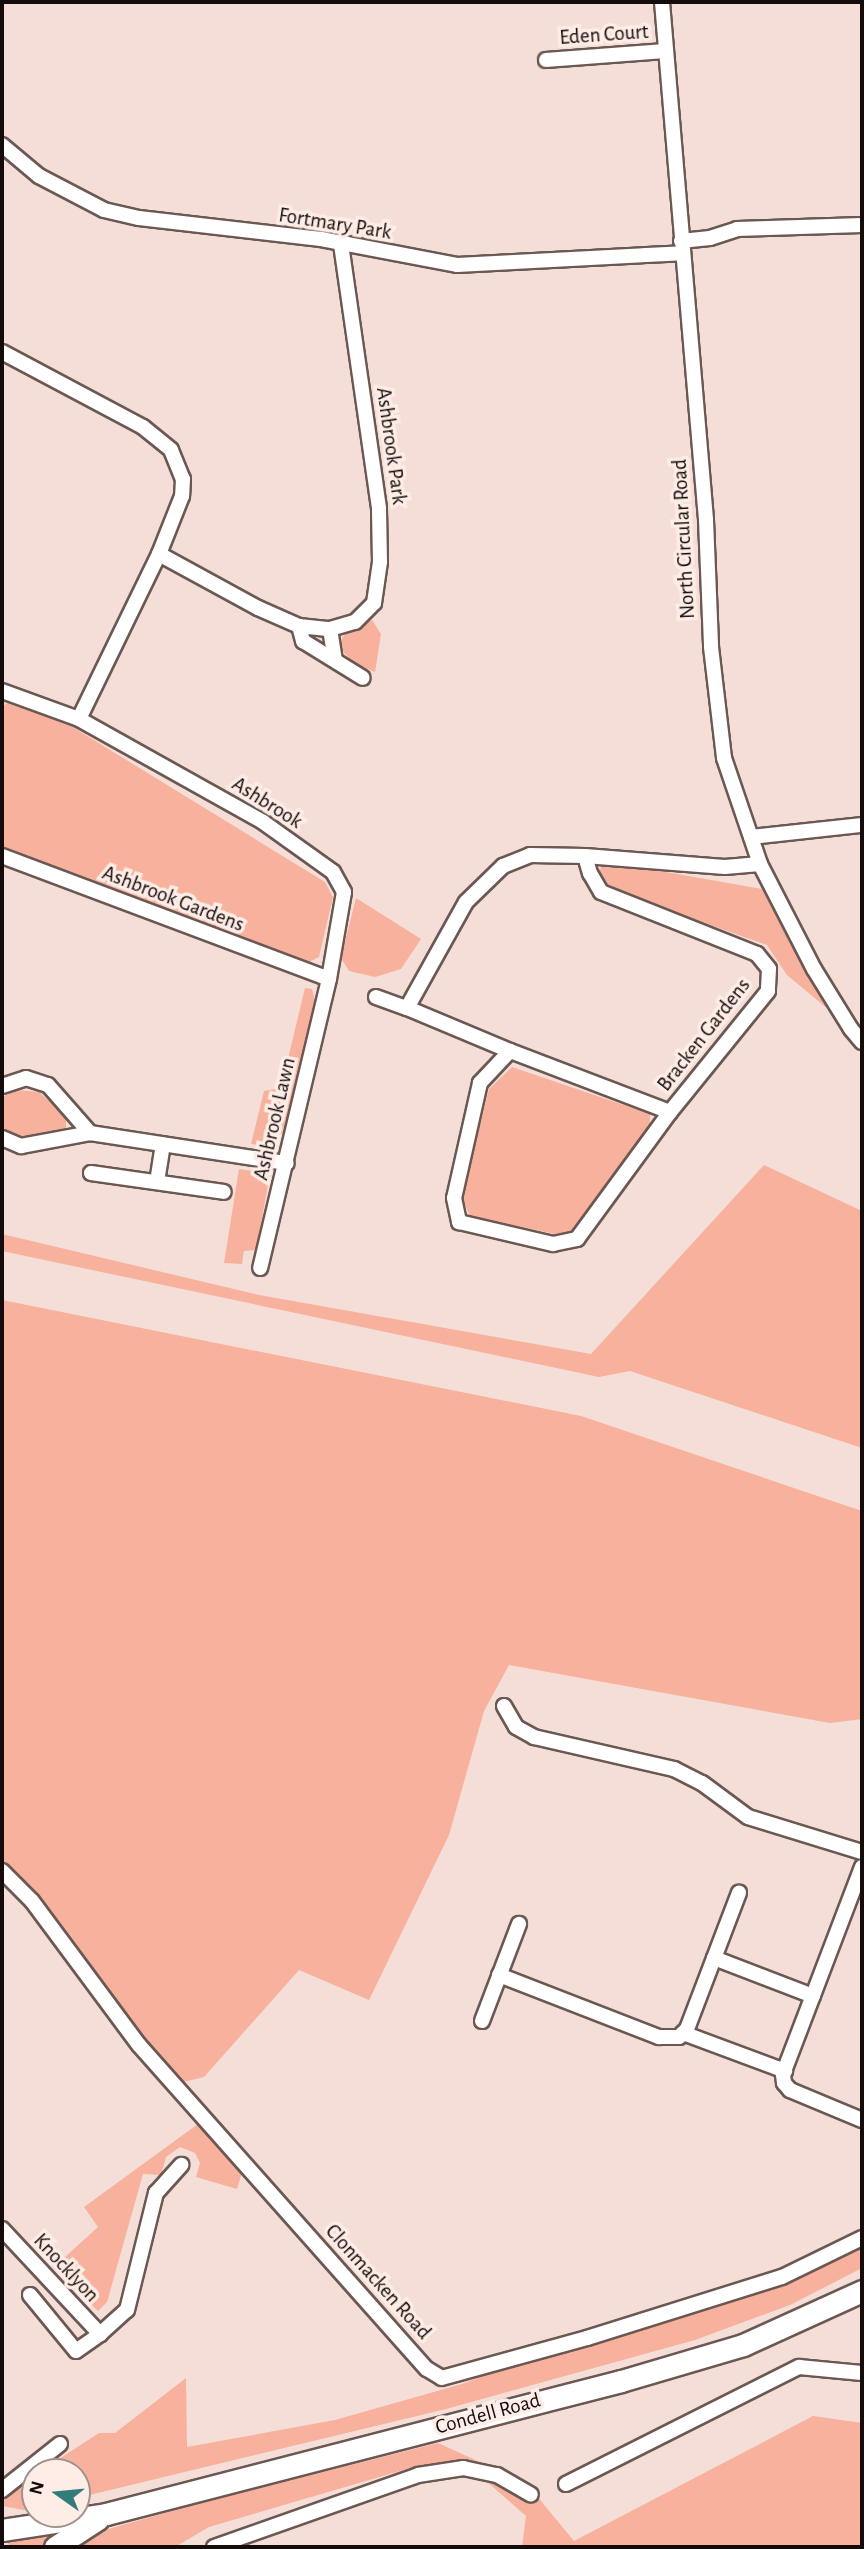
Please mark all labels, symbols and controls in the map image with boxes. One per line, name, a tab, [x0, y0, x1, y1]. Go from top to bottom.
street label: Eden Court	[559, 19, 649, 51]
street label: Fortmary Park	[277, 203, 393, 245]
street label: Ashbrook Park	[370, 386, 412, 506]
street label: North Circular Road	[667, 458, 701, 620]
street label: Ashbrook	[227, 772, 307, 834]
street label: Ashbrook Gardens	[99, 860, 247, 938]
street label: Bracken Gardens	[652, 973, 756, 1097]
street label: Ashbrook Lawn	[249, 1055, 301, 1183]
street label: Clonmacken Road	[320, 2219, 436, 2345]
street label: Knocklyon	[28, 2228, 104, 2308]
street label: Condell Road	[433, 2388, 543, 2440]
north arrow	[21, 2458, 91, 2528]
text: N	[26, 2479, 48, 2497]

